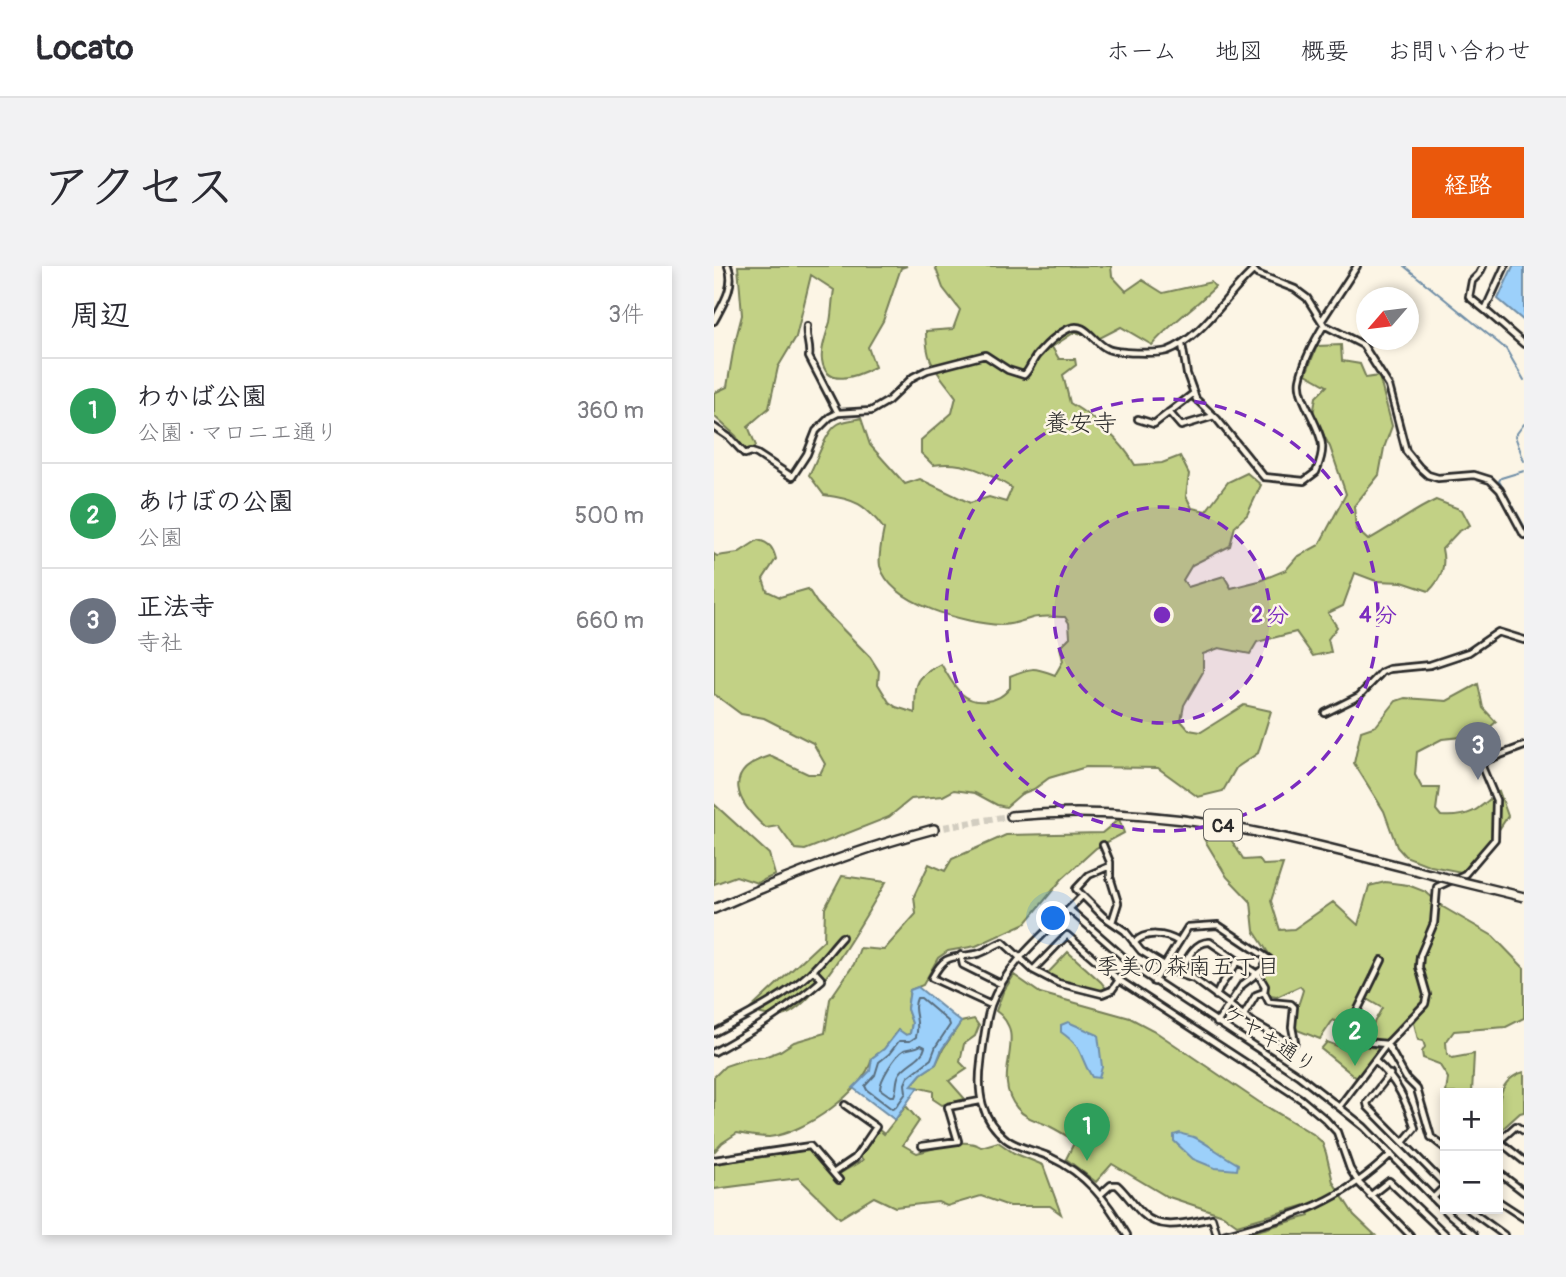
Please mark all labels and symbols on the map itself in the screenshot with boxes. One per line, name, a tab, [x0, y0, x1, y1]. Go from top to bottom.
north arrow	[1356, 287, 1419, 350]
district label: 養安寺	[1045, 409, 1117, 438]
text: 2 分	[1251, 602, 1289, 629]
text: 4 分	[1359, 602, 1397, 629]
centre of rings	[1150, 603, 1174, 627]
pin: 3	[1455, 722, 1501, 780]
road number: C4	[1204, 810, 1242, 840]
your location	[1036, 901, 1070, 935]
district label: 季美の森南五丁目	[1096, 952, 1280, 981]
street label: ケヤキ通り	[1218, 1000, 1321, 1079]
pin: 2	[1332, 1008, 1378, 1066]
pin: 1	[1064, 1103, 1110, 1161]

